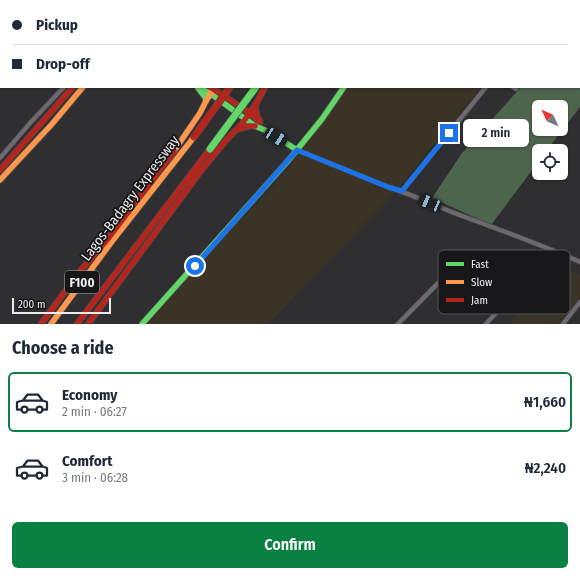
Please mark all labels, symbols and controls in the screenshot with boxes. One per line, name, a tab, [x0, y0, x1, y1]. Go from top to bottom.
text: Pickup	[36, 16, 78, 34]
text: Drop-off	[36, 55, 90, 73]
north arrow	[532, 100, 568, 136]
map controls	[532, 100, 568, 180]
callout: 2 min	[463, 119, 529, 147]
route end	[440, 124, 458, 142]
text: 2 min	[482, 125, 510, 140]
car	[263, 126, 289, 148]
street label: Lagos-Badagry Expressway	[78, 132, 184, 264]
button: locate	[532, 144, 568, 180]
car	[417, 193, 443, 213]
legend	[438, 250, 570, 314]
route start	[186, 257, 204, 275]
text: Fast	[471, 258, 489, 271]
road number: F100	[65, 271, 99, 293]
text: Slow	[471, 276, 492, 289]
text: Jam	[471, 294, 488, 307]
scale bar	[12, 296, 111, 315]
text: 200 m	[18, 298, 45, 311]
text: Choose a ride	[12, 337, 114, 359]
icon: car	[14, 384, 50, 420]
text: Economy	[62, 386, 117, 404]
text: ₦1,660	[524, 393, 566, 411]
text: 2 min · 06:27	[62, 404, 127, 419]
icon: car	[14, 450, 50, 486]
text: Comfort	[62, 452, 113, 470]
text: ₦2,240	[525, 459, 566, 477]
text: 3 min · 06:28	[62, 470, 128, 485]
button: Confirm	[12, 522, 568, 568]

